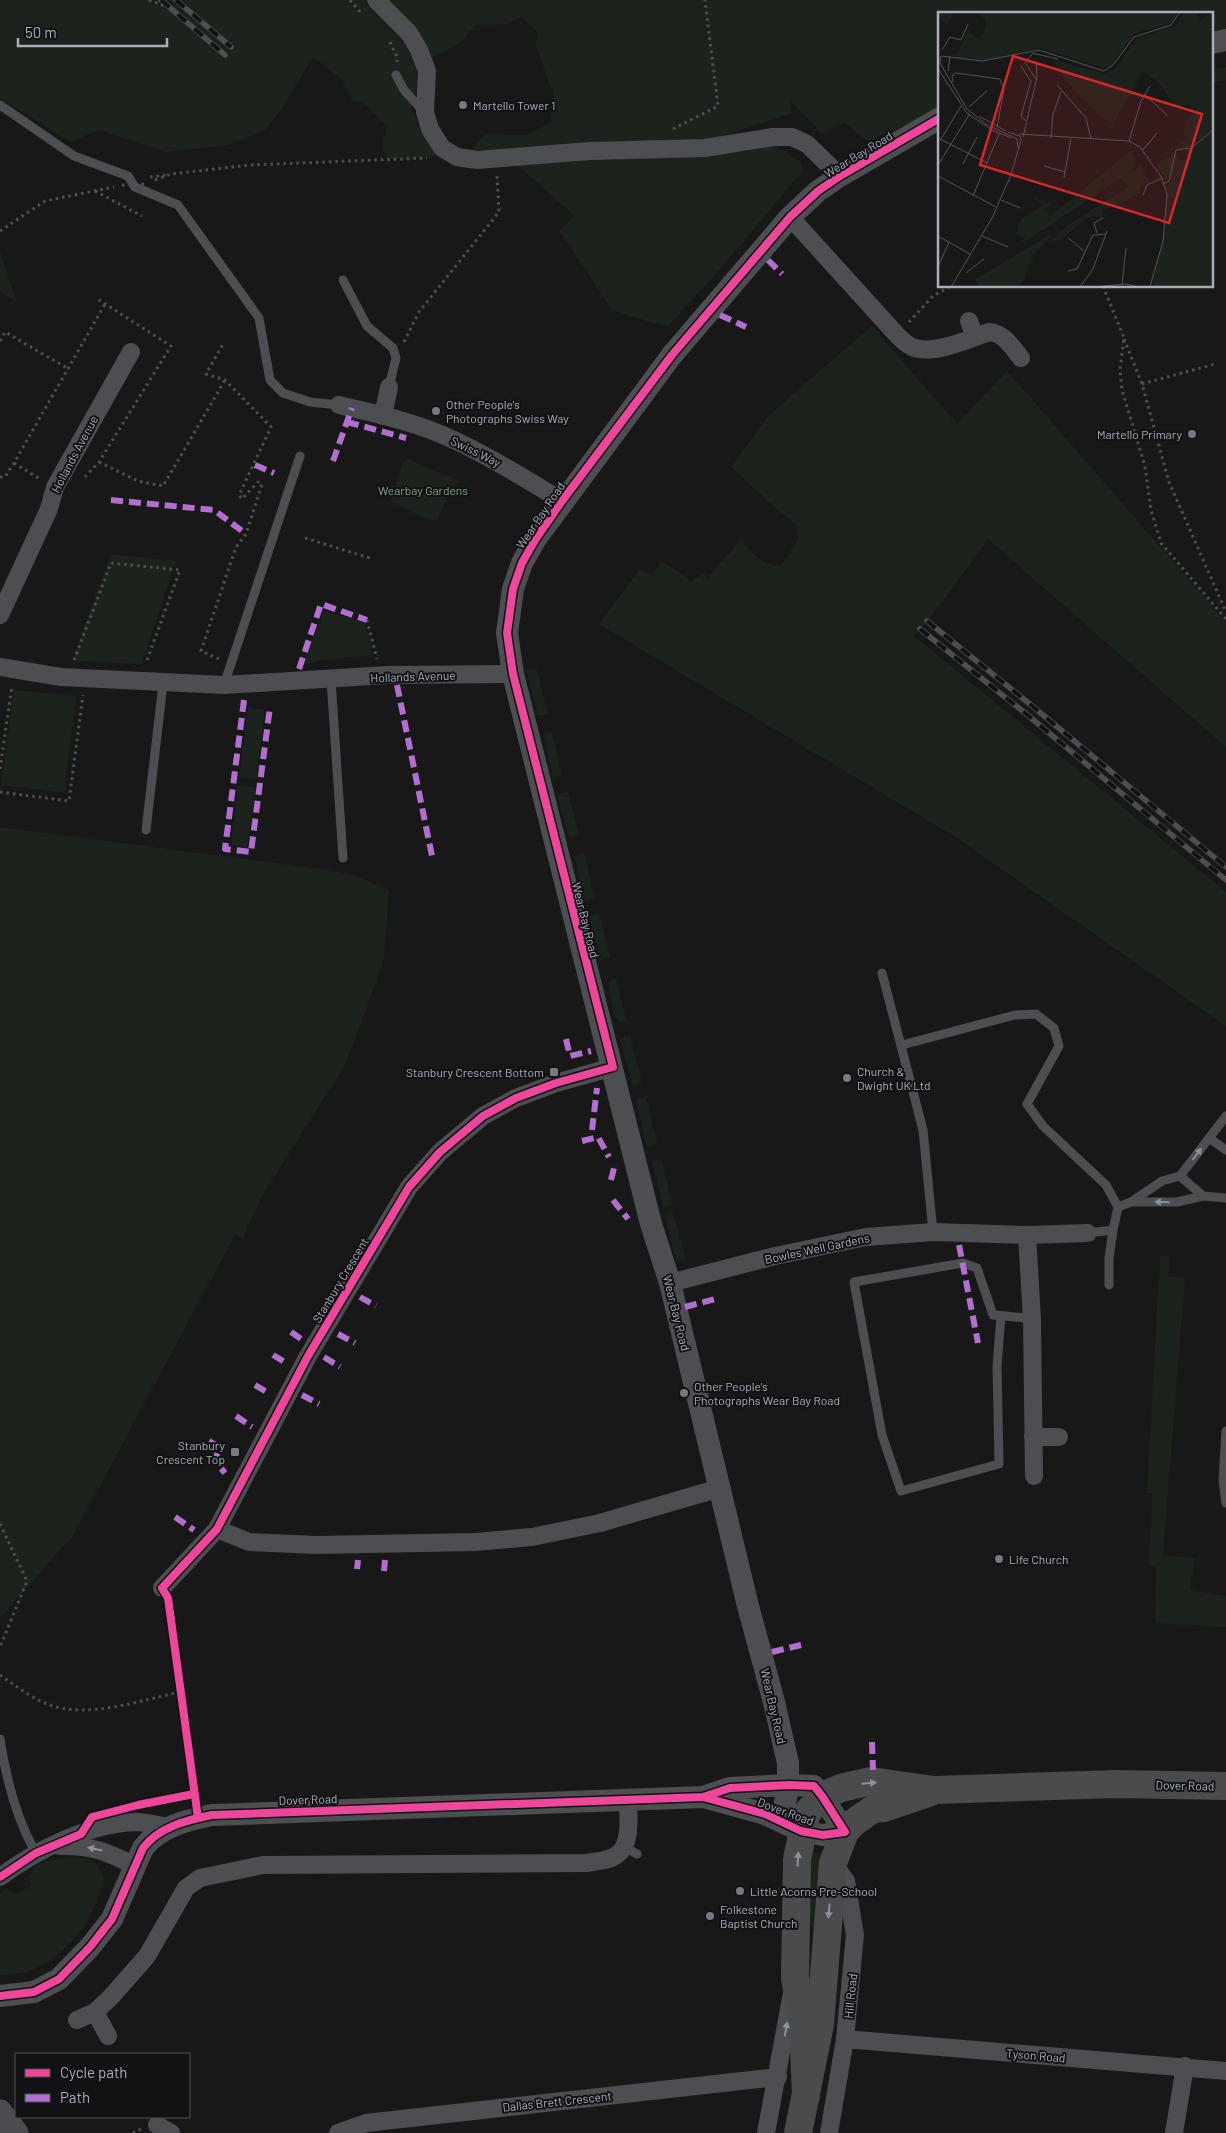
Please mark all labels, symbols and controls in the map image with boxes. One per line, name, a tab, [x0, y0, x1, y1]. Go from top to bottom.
inset map	[938, 12, 1214, 288]
scale bar	[18, 15, 166, 47]
text: 50 m	[25, 23, 57, 41]
place label: Martello Tower 1	[473, 98, 555, 112]
marker: Martello Tower 1	[457, 99, 469, 111]
street label: Wear Bay Road	[821, 128, 895, 180]
place label: Other People's Photographs Swiss Way	[446, 397, 569, 425]
marker: Other People's Photographs Swiss Way	[430, 405, 442, 417]
street label: Hollands Avenue	[48, 413, 100, 495]
place label: Martello Primary	[1097, 427, 1182, 441]
marker: Martello Primary	[1186, 428, 1198, 440]
street label: Swiss Way	[449, 433, 504, 469]
street label: Wear Bay Road	[513, 479, 567, 551]
park label: Wearbay Gardens	[378, 483, 468, 497]
street label: Hollands Avenue	[370, 668, 456, 684]
street label: Wear Bay Road	[570, 881, 602, 959]
place label: Church & Dwight UK Ltd	[857, 1064, 931, 1092]
place label: Stanbury Crescent Bottom	[406, 1065, 544, 1079]
marker: Stanbury Crescent Bottom	[548, 1066, 560, 1078]
marker: Church & Dwight UK Ltd	[841, 1072, 853, 1084]
one-way arrow	[1192, 1147, 1202, 1161]
one-way arrow	[1153, 1198, 1169, 1206]
street label: Bowles Well Gardens	[763, 1230, 871, 1266]
street label: Stanbury Crescent	[309, 1235, 371, 1325]
street label: Wear Bay Road	[661, 1274, 693, 1352]
place label: Other People's Photographs Wear Bay Road	[694, 1379, 840, 1407]
marker: Other People's Photographs Wear Bay Road	[678, 1387, 690, 1399]
place label: Stanbury Crescent Top	[156, 1438, 225, 1466]
marker: Stanbury Crescent Top	[229, 1446, 241, 1458]
place label: Life Church	[1009, 1552, 1069, 1566]
marker: Life Church	[993, 1553, 1005, 1565]
street label: Wear Bay Road	[758, 1667, 790, 1745]
street label: Dover Road	[1155, 1777, 1215, 1793]
one-way arrow	[861, 1779, 877, 1787]
street label: Dover Road	[278, 1791, 338, 1807]
street label: Dover Road	[756, 1794, 816, 1828]
one-way arrow	[88, 1845, 103, 1853]
one-way arrow	[794, 1851, 802, 1867]
place label: Little Acorns Pre-School	[750, 1884, 877, 1898]
marker: Little Acorns Pre-School	[734, 1885, 746, 1897]
place label: Folkestone Baptist Church	[720, 1902, 797, 1930]
one-way arrow	[824, 1904, 832, 1920]
marker: Folkestone Baptist Church	[704, 1910, 716, 1922]
street label: Hill Road	[841, 1973, 859, 2019]
one-way arrow	[783, 2020, 791, 2036]
street label: Tyson Road	[1006, 2045, 1066, 2065]
legend	[15, 2053, 190, 2118]
text: Cycle path	[60, 2063, 127, 2081]
text: Path	[60, 2088, 90, 2106]
street label: Dallas Brett Crescent	[502, 2088, 612, 2114]

